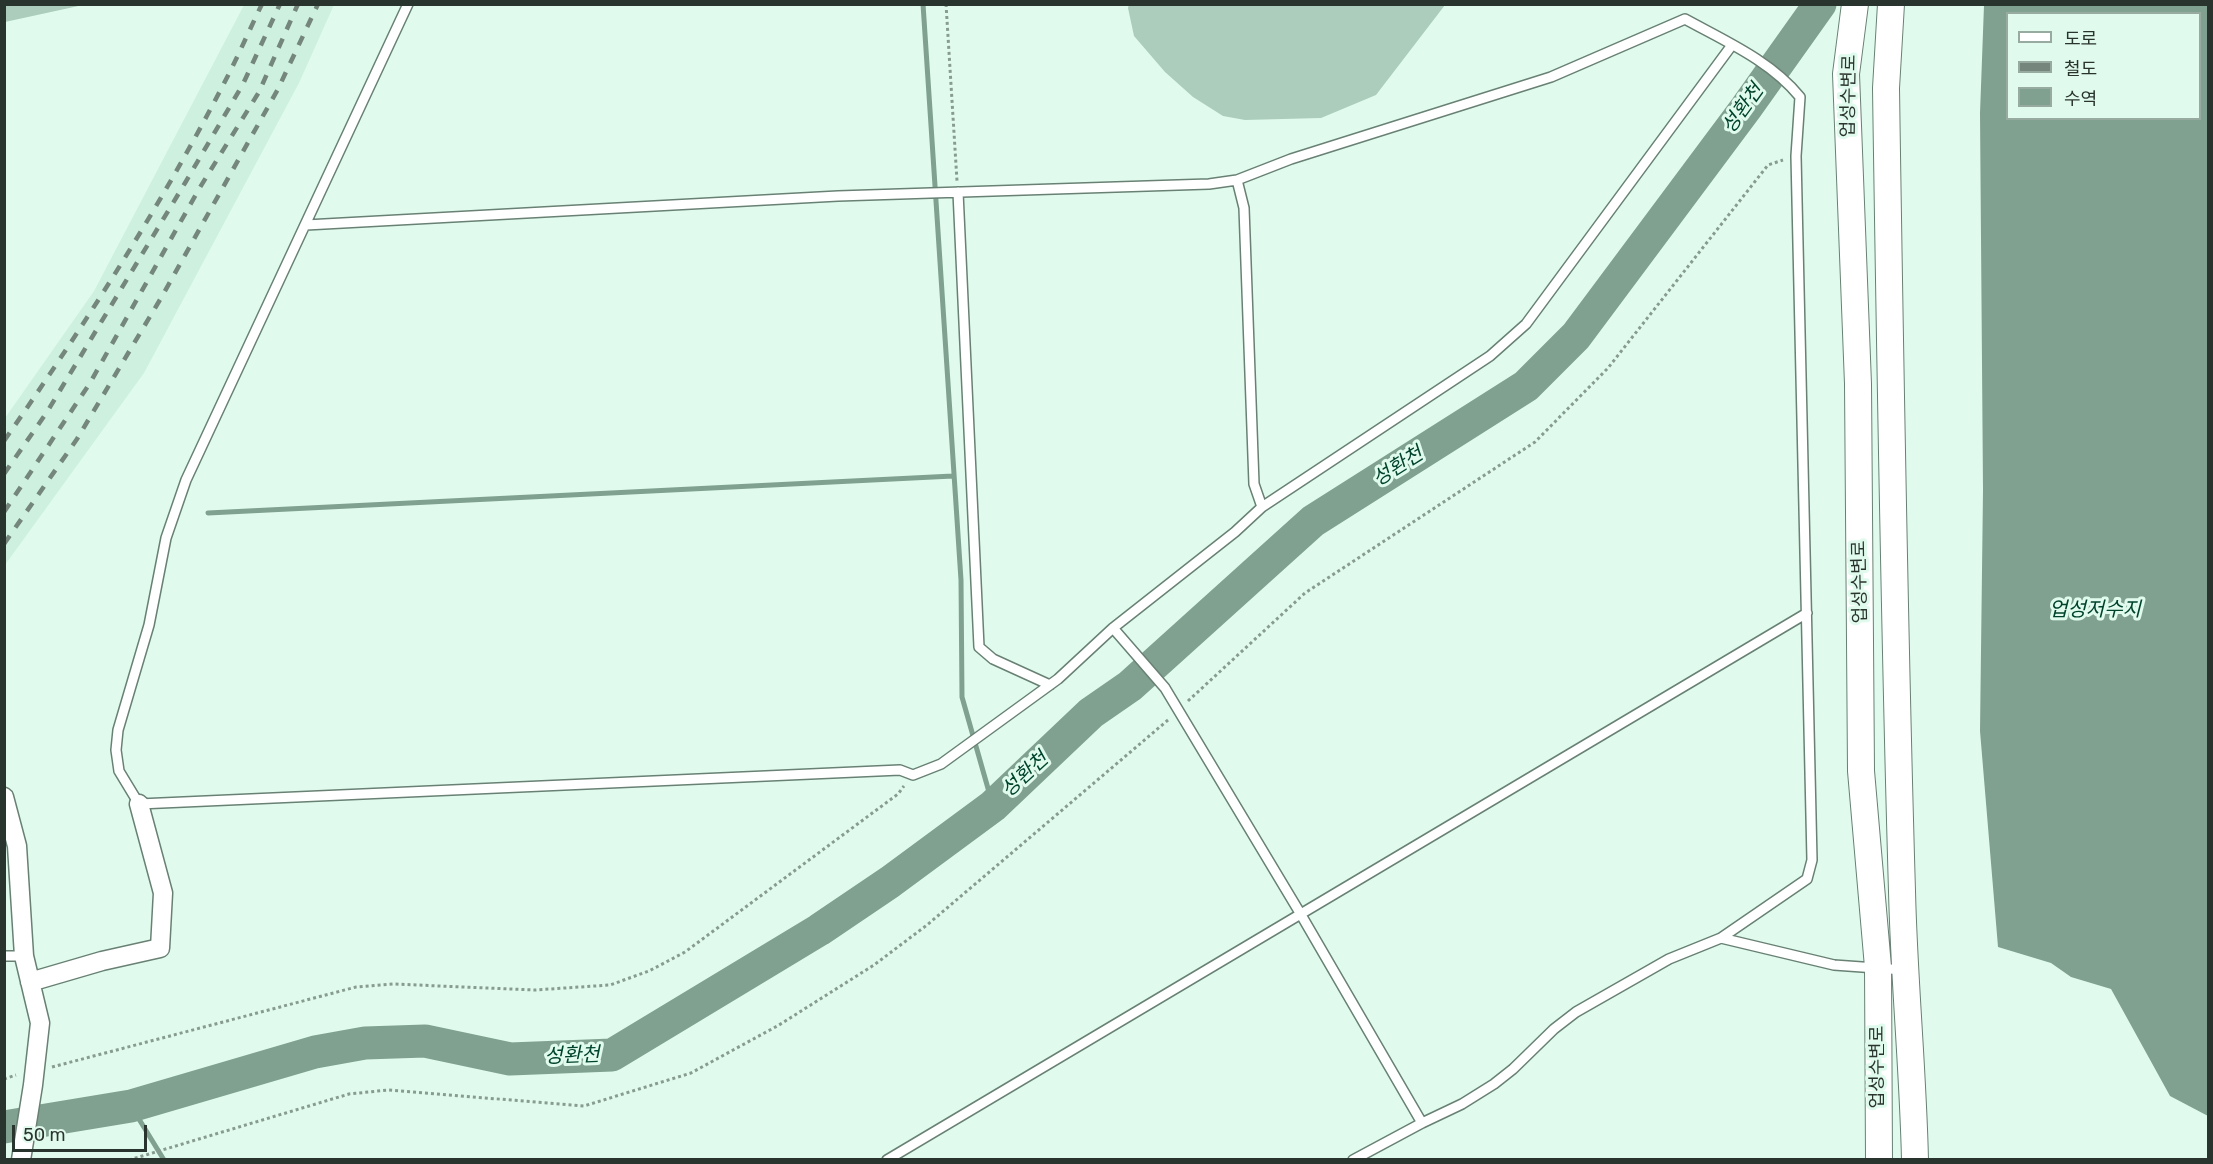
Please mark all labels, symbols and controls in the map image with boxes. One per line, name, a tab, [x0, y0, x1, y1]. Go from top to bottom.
legend	[2006, 12, 2201, 120]
text: 도로	[2064, 28, 2097, 50]
street label: 업성수변로	[1837, 54, 1861, 138]
text: 철도	[2064, 58, 2097, 80]
water label: 성환천	[1717, 80, 1769, 138]
text: 수역	[2064, 88, 2097, 110]
water label: 성환천	[1368, 442, 1428, 492]
street label: 업성수변로	[1848, 540, 1872, 624]
water label: 업성저수지	[2049, 598, 2141, 622]
water label: 성환천	[997, 747, 1053, 803]
street label: 업성수변로	[1867, 1026, 1889, 1108]
water label: 성환천	[544, 1043, 600, 1069]
scale bar	[15, 1113, 150, 1151]
text: 50 m	[23, 1124, 66, 1146]

